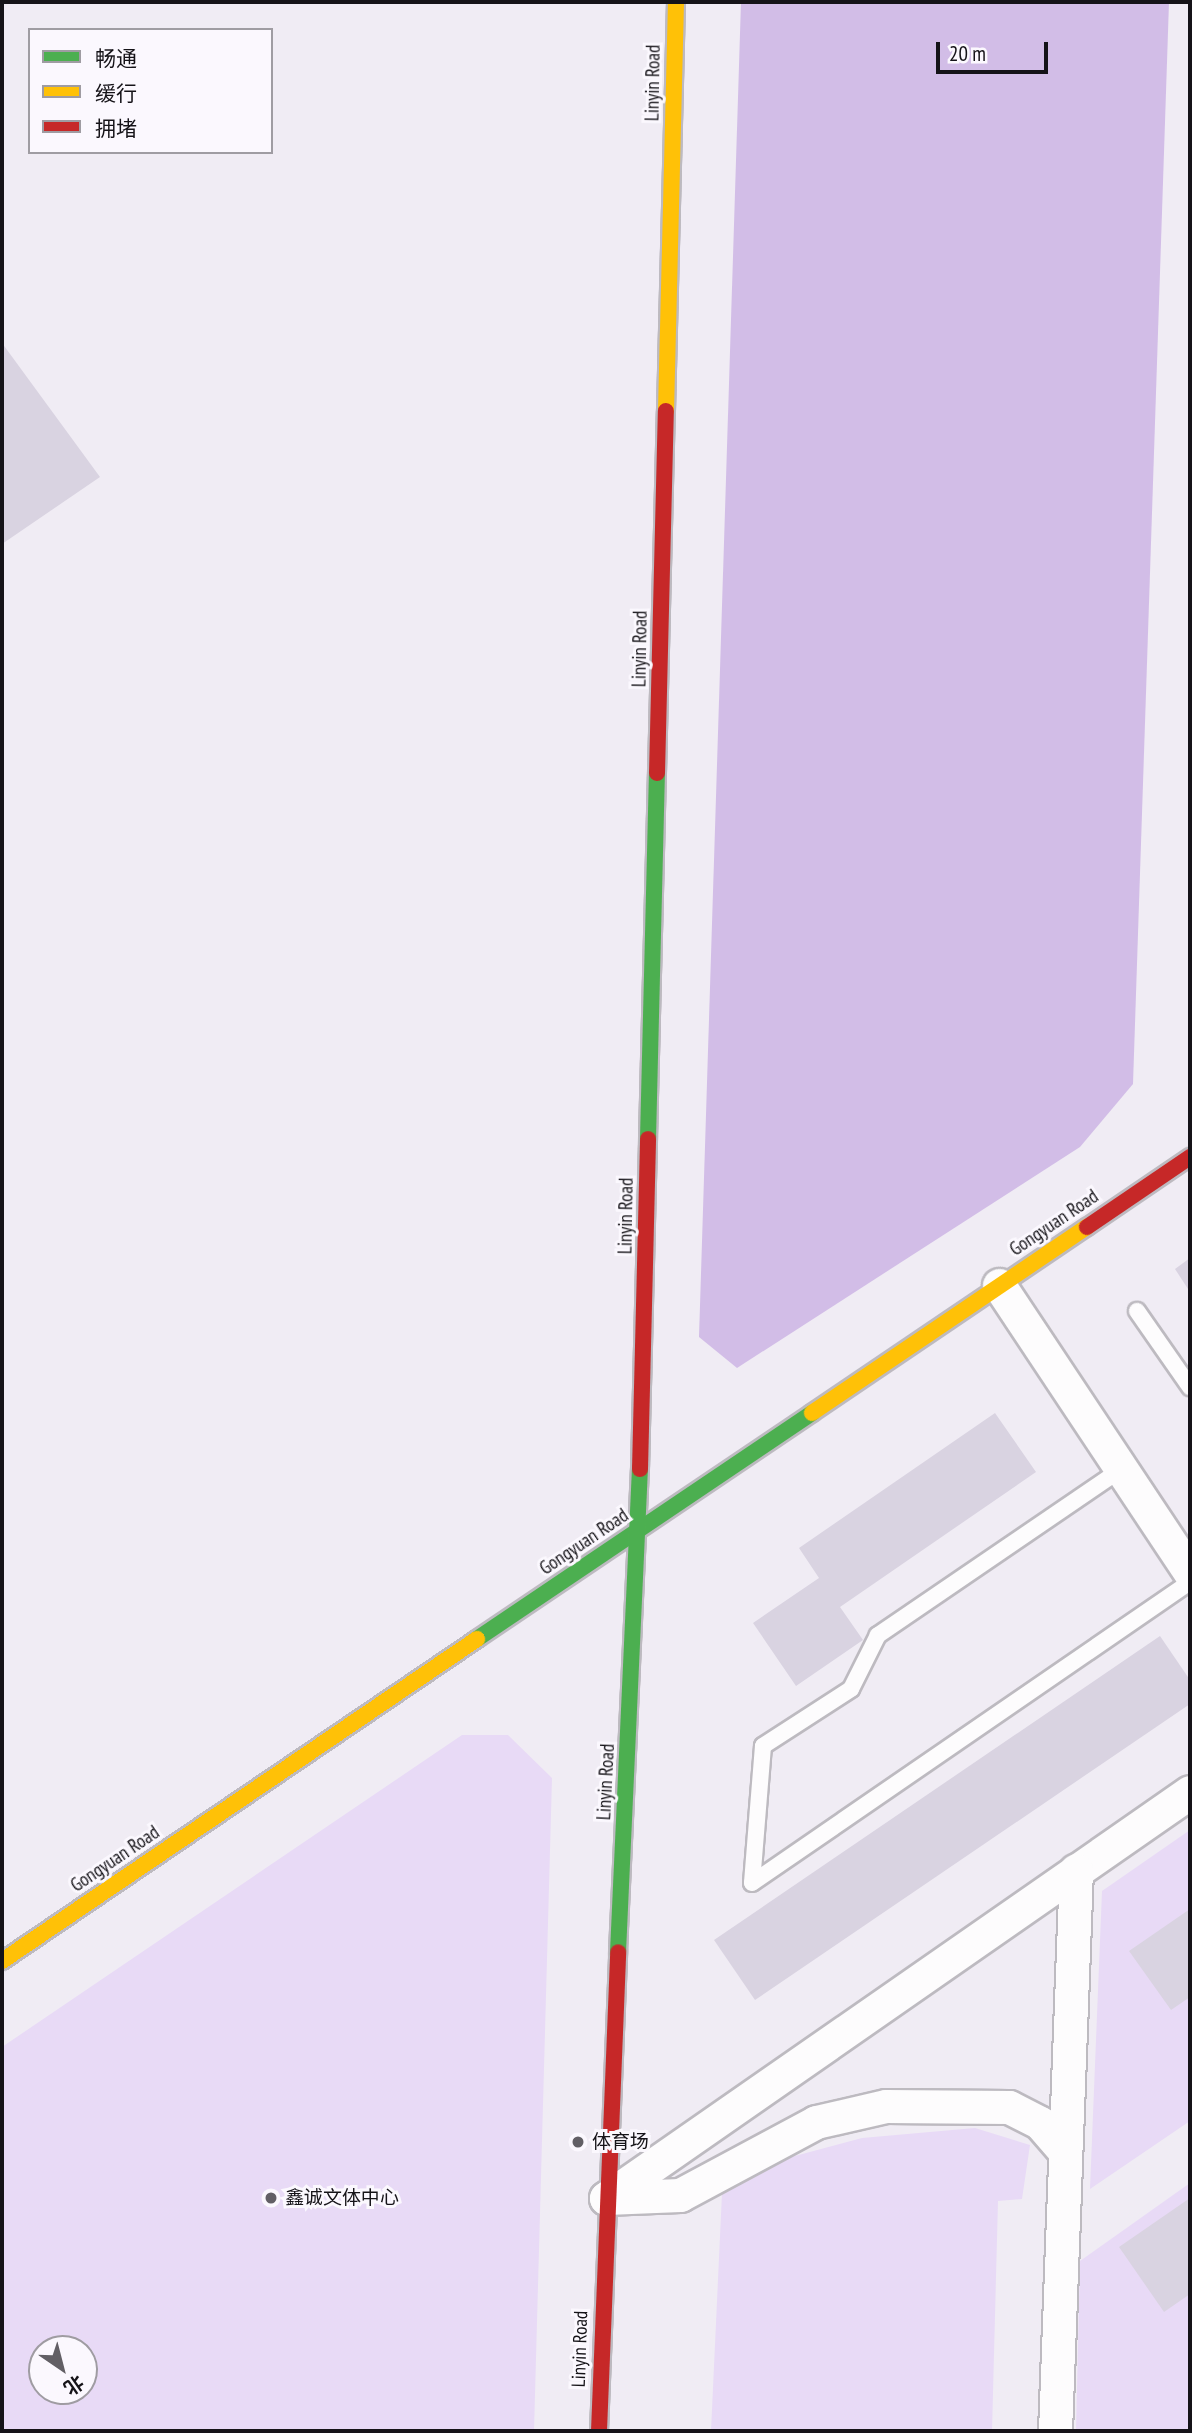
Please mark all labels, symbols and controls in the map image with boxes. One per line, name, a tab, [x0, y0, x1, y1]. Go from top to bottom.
legend	[28, 28, 273, 154]
scale bar	[940, 28, 1052, 72]
text: 20 m	[949, 40, 986, 67]
text: 畅通	[95, 45, 137, 72]
street label: Linyin Road	[641, 45, 665, 121]
text: 缓行	[95, 80, 137, 107]
text: 拥堵	[95, 115, 137, 142]
street label: Linyin Road	[628, 611, 652, 687]
street label: Linyin Road	[614, 1178, 638, 1254]
street label: Gongyuan Road	[1005, 1185, 1103, 1261]
street label: Gongyuan Road	[535, 1504, 633, 1580]
street label: Linyin Road	[593, 1743, 619, 1821]
street label: Gongyuan Road	[66, 1821, 164, 1897]
place label: 体育场	[592, 2131, 649, 2153]
marker: 体育场	[570, 2134, 586, 2150]
place label: 鑫诚文体中心	[285, 2187, 399, 2209]
marker: 鑫诚文体中心	[263, 2190, 279, 2206]
street label: Linyin Road	[567, 2310, 593, 2388]
north arrow	[28, 2335, 98, 2405]
text: 北	[59, 2370, 89, 2401]

